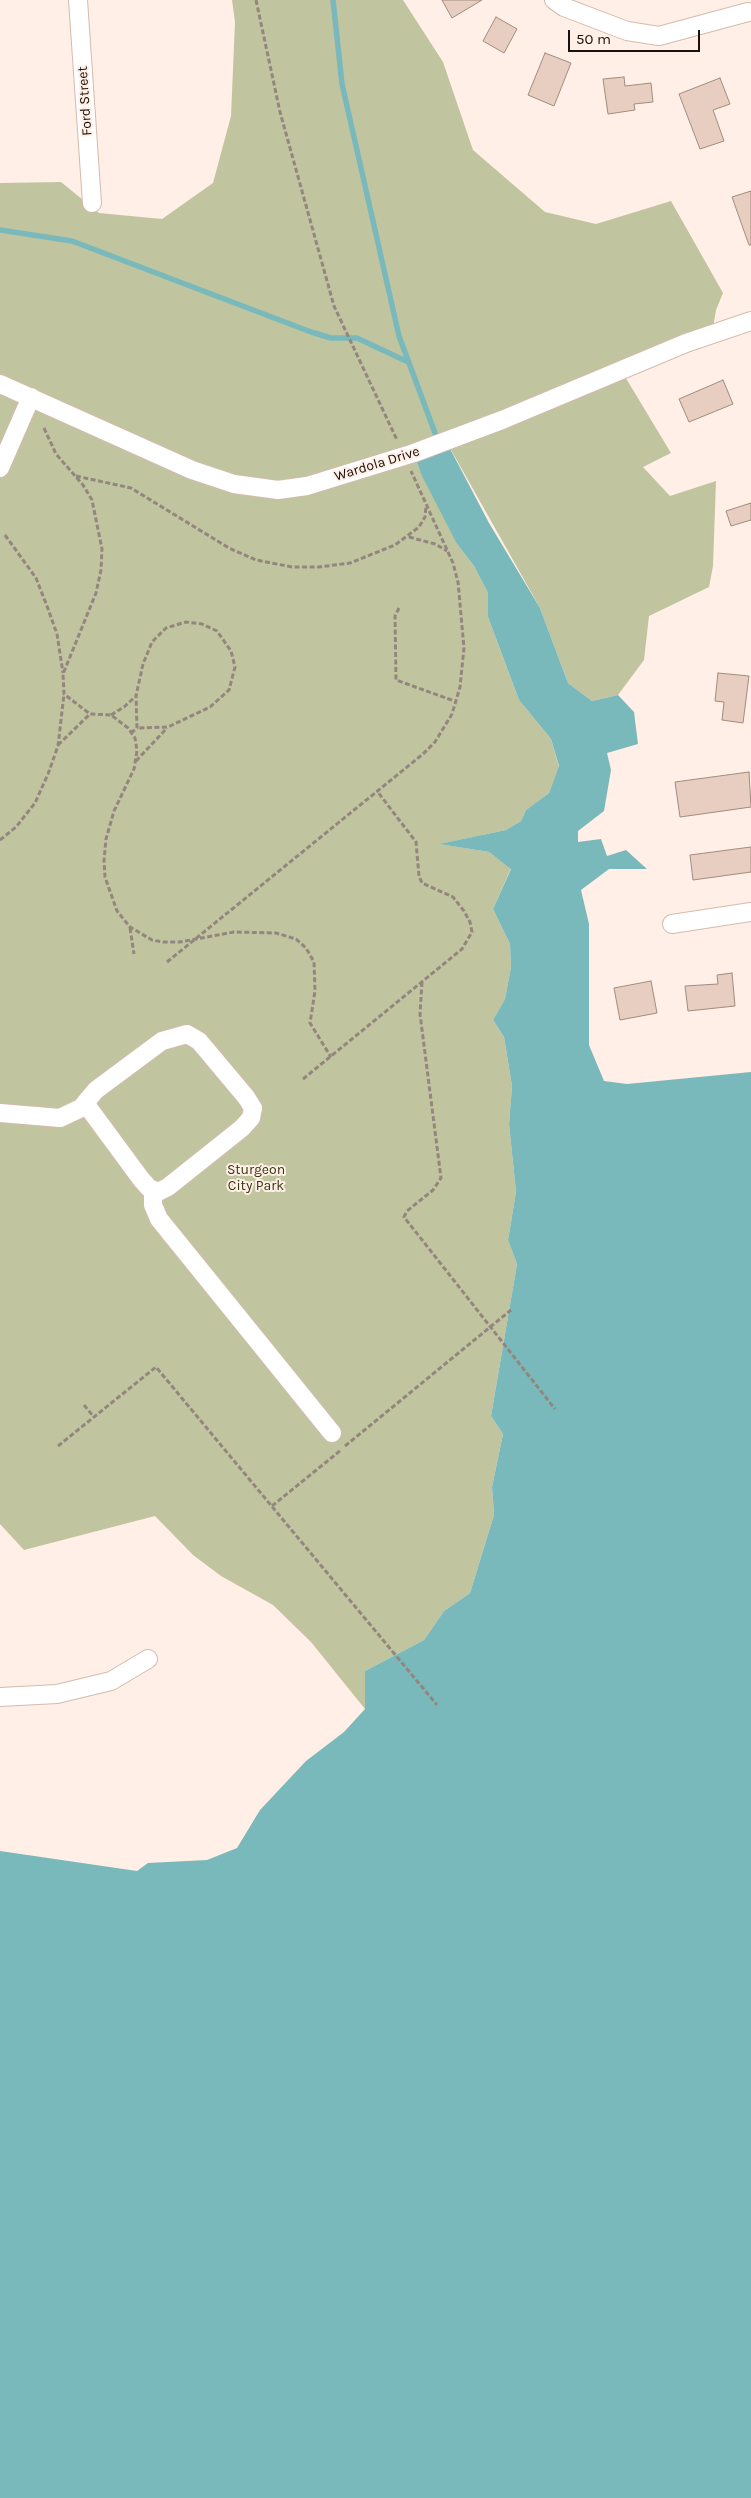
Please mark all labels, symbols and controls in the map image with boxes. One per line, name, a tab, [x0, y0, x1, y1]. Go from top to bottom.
scale bar	[571, 20, 704, 52]
text: 50 m	[576, 30, 611, 48]
street label: Ford Street	[74, 66, 96, 136]
street label: Wardola Drive	[332, 443, 422, 485]
park label: Sturgeon City Park	[227, 1162, 285, 1194]

